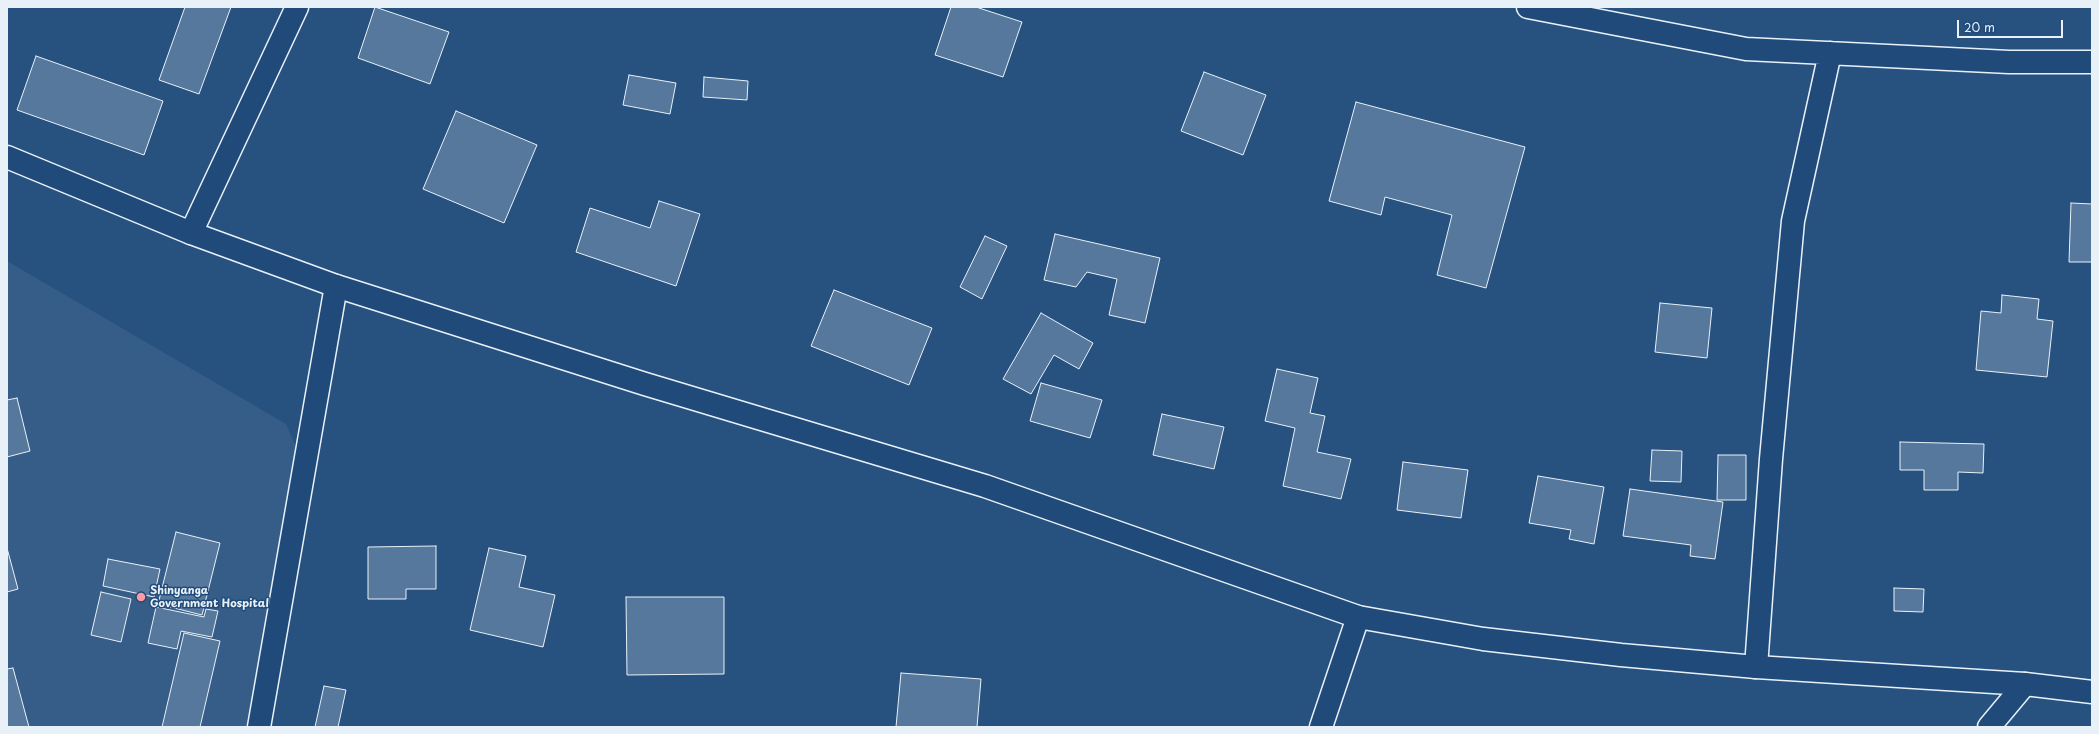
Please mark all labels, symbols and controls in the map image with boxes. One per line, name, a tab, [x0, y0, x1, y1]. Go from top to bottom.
scale bar	[1959, 12, 2065, 38]
text: 20 m	[1964, 18, 1995, 36]
place label: Shinyanga Government Hospital	[150, 584, 269, 610]
marker: Shinyanga Government Hospital	[135, 591, 147, 603]

